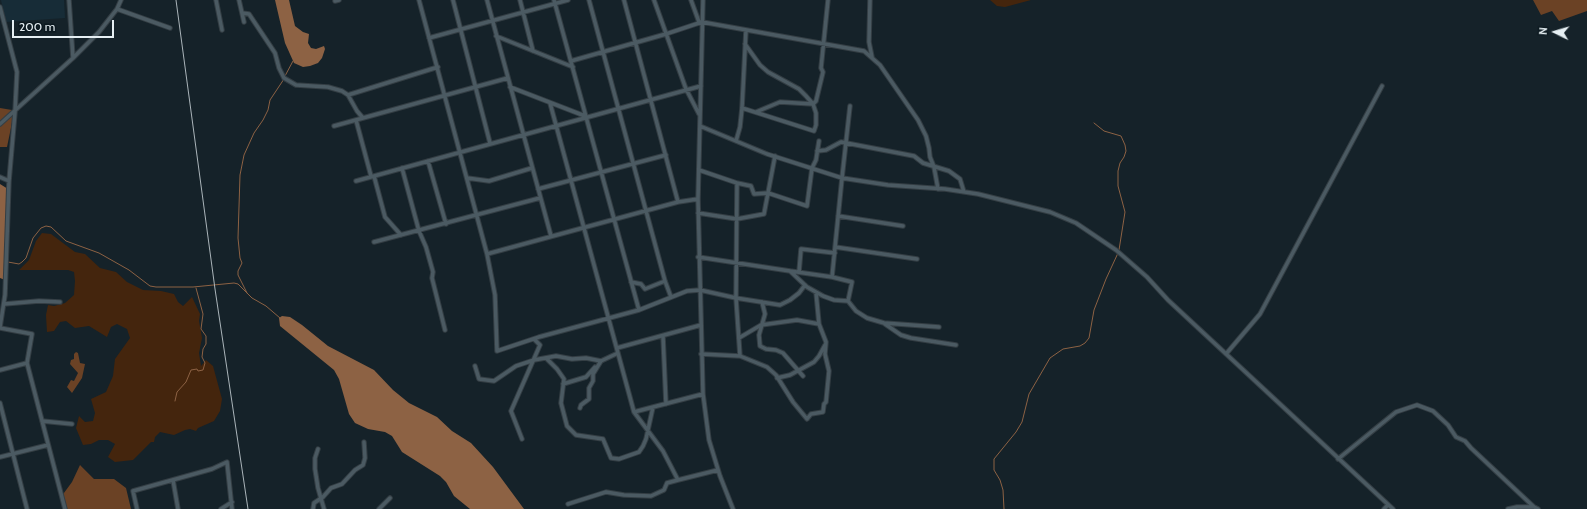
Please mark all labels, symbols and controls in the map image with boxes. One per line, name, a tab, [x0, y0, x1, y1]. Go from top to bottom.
scale bar	[14, 12, 116, 38]
north arrow	[1535, 12, 1575, 52]
text: 200 m	[19, 19, 55, 34]
text: N	[1536, 26, 1550, 35]

